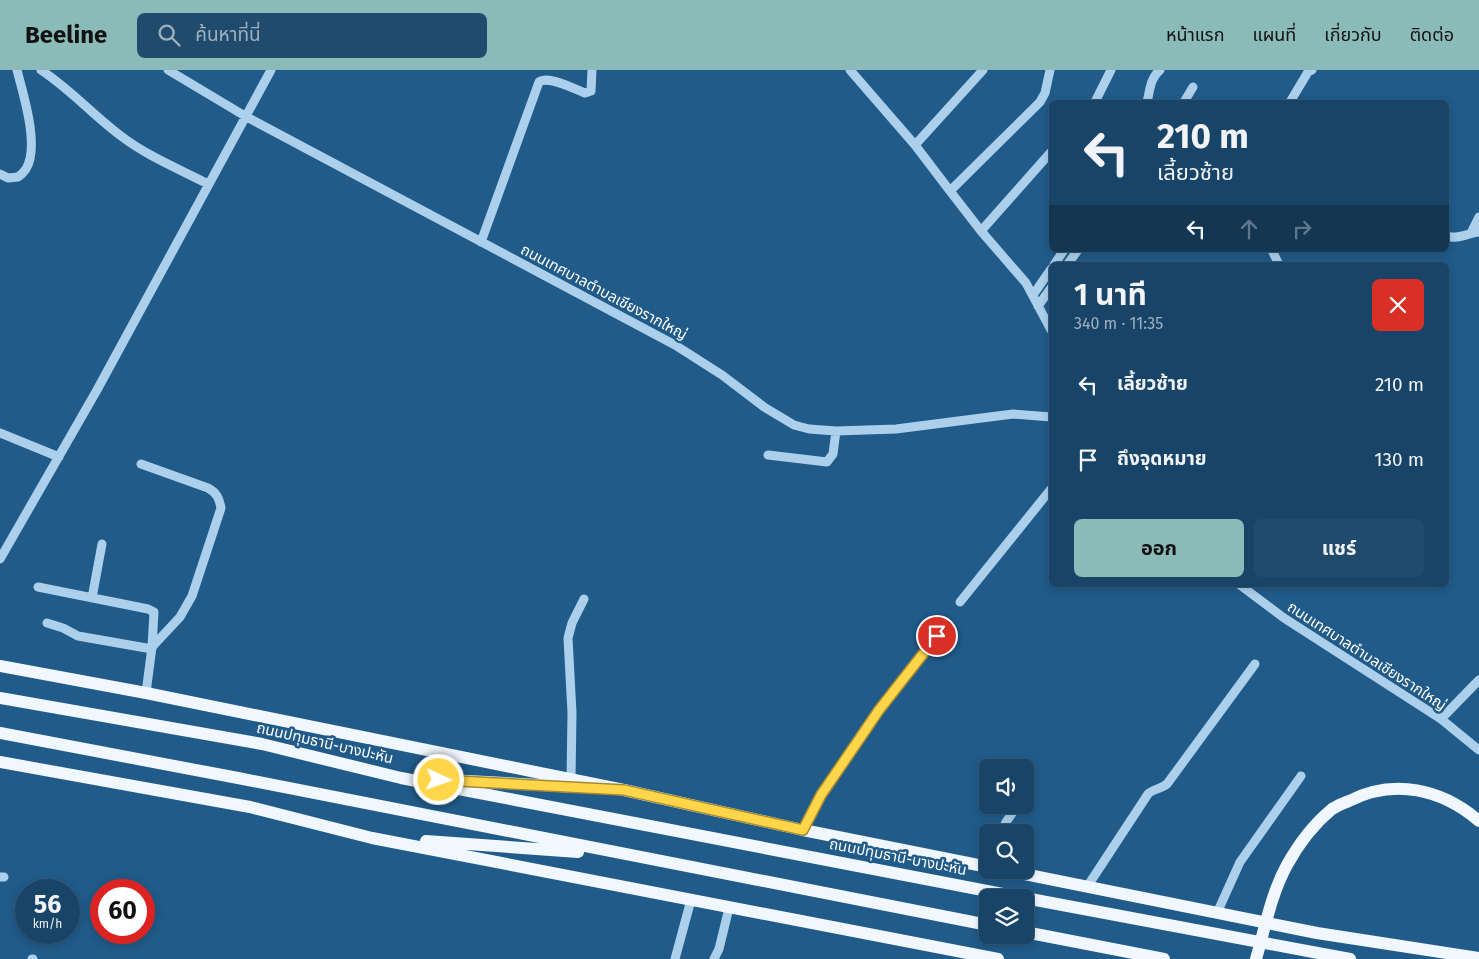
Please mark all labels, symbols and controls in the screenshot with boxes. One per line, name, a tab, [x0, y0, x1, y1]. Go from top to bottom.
search box	[137, 13, 487, 58]
text: Beeline	[25, 21, 107, 49]
icon: search	[155, 21, 183, 49]
text: ค้นหาที่นี่	[195, 23, 261, 46]
text: หน้าแรก	[1166, 24, 1224, 46]
text: แผนที่	[1252, 24, 1296, 46]
text: เกี่ยวกับ	[1324, 24, 1382, 46]
text: ติดต่อ	[1410, 24, 1454, 46]
text: 210 m	[1157, 115, 1249, 157]
icon: left	[1074, 120, 1139, 185]
text: เลี้ยวซ้าย	[1157, 159, 1234, 186]
icon: left	[1182, 215, 1210, 243]
icon: ahead	[1235, 215, 1263, 243]
icon: right	[1288, 215, 1316, 243]
street label: ถนนเทศบาลตำบลเชียงรากใหญ่	[518, 240, 690, 344]
text: 1 นาที	[1074, 277, 1147, 313]
button: close	[1372, 279, 1424, 331]
text: 340 m · 11:35	[1074, 314, 1163, 333]
icon: left	[1074, 371, 1102, 399]
text: เลี้ยวซ้าย	[1117, 372, 1188, 395]
text: 210 m	[1375, 373, 1424, 396]
icon: arrive	[1074, 446, 1102, 474]
text: ถึงจุดหมาย	[1117, 447, 1207, 470]
text: 130 m	[1374, 448, 1424, 471]
button: ออก	[1074, 519, 1244, 577]
button: แชร์	[1254, 519, 1424, 577]
street label: ถนนเทศบาลตำบลเชียงรากใหญ่	[1284, 598, 1450, 714]
pin	[916, 615, 958, 657]
icon: arrive	[923, 622, 951, 650]
street label: ถนนปทุมธานี-บางปะหัน	[255, 719, 395, 767]
position arrow	[412, 753, 464, 805]
map controls	[979, 759, 1034, 944]
button: sound	[979, 759, 1034, 814]
button: search	[979, 824, 1034, 879]
street label: ถนนปทุมธานี-บางปะหัน	[828, 835, 968, 879]
speed limit sign: 60	[90, 879, 155, 944]
button: layers	[979, 889, 1034, 944]
text: 56	[34, 890, 61, 920]
text: km/h	[33, 917, 62, 931]

